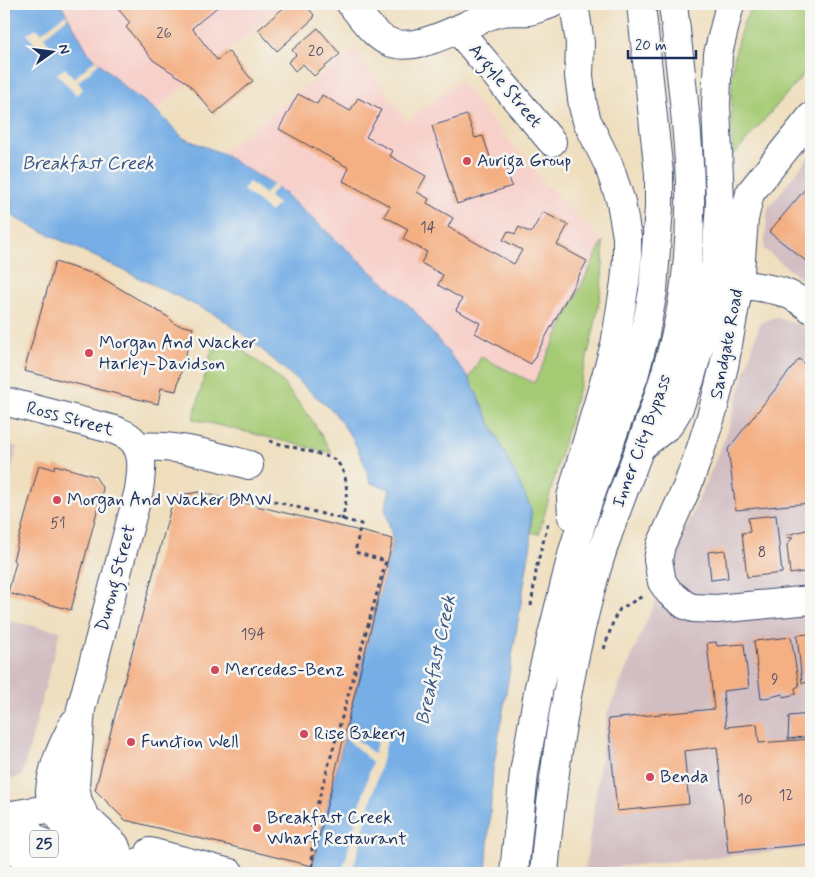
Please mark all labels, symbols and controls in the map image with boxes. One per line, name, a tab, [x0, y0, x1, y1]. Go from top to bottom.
house number: 26	[156, 24, 172, 44]
north arrow	[28, 28, 78, 78]
scale bar	[628, 28, 695, 60]
text: 20 m	[635, 36, 667, 56]
street label: Argyle Street	[461, 39, 547, 135]
text: N	[54, 42, 74, 56]
house number: 20	[308, 42, 324, 62]
place label: Auriga Group	[477, 149, 571, 175]
water label: Breakfast Creek	[22, 151, 155, 176]
marker: Auriga Group	[461, 155, 473, 167]
house number: 14	[420, 218, 436, 238]
street label: Sandgate Road	[705, 287, 749, 401]
place label: Morgan And Wacker Harley-Davidson	[99, 331, 257, 376]
marker: Morgan And Wacker Harley-Davidson	[83, 347, 95, 359]
street label: Inner City Bypass	[607, 371, 677, 511]
street label: Ross Street	[24, 396, 117, 442]
place label: Morgan And Wacker BMW	[67, 488, 271, 513]
marker: Morgan And Wacker BMW	[51, 494, 63, 506]
house number: 51	[50, 514, 66, 534]
street label: Durong Street	[90, 522, 144, 635]
house number: 8	[758, 543, 766, 563]
water label: Breakfast Creek	[410, 592, 462, 727]
house number: 194	[241, 625, 265, 645]
place label: Mercedes-Benz	[225, 658, 345, 682]
marker: Mercedes-Benz	[209, 664, 221, 676]
house number: 9	[771, 670, 779, 690]
place label: Rise Bakery	[314, 722, 405, 746]
marker: Rise Bakery	[298, 728, 310, 740]
place label: Function Well	[141, 730, 239, 754]
marker: Function Well	[125, 736, 137, 748]
place label: Benda	[660, 765, 709, 789]
marker: Benda	[644, 771, 656, 783]
house number: 12	[779, 786, 793, 806]
house number: 10	[737, 790, 753, 810]
place label: Breakfast Creek Wharf Restaurant	[267, 806, 407, 851]
marker: Breakfast Creek Wharf Restaurant	[251, 822, 263, 834]
road number: 25	[30, 831, 58, 858]

